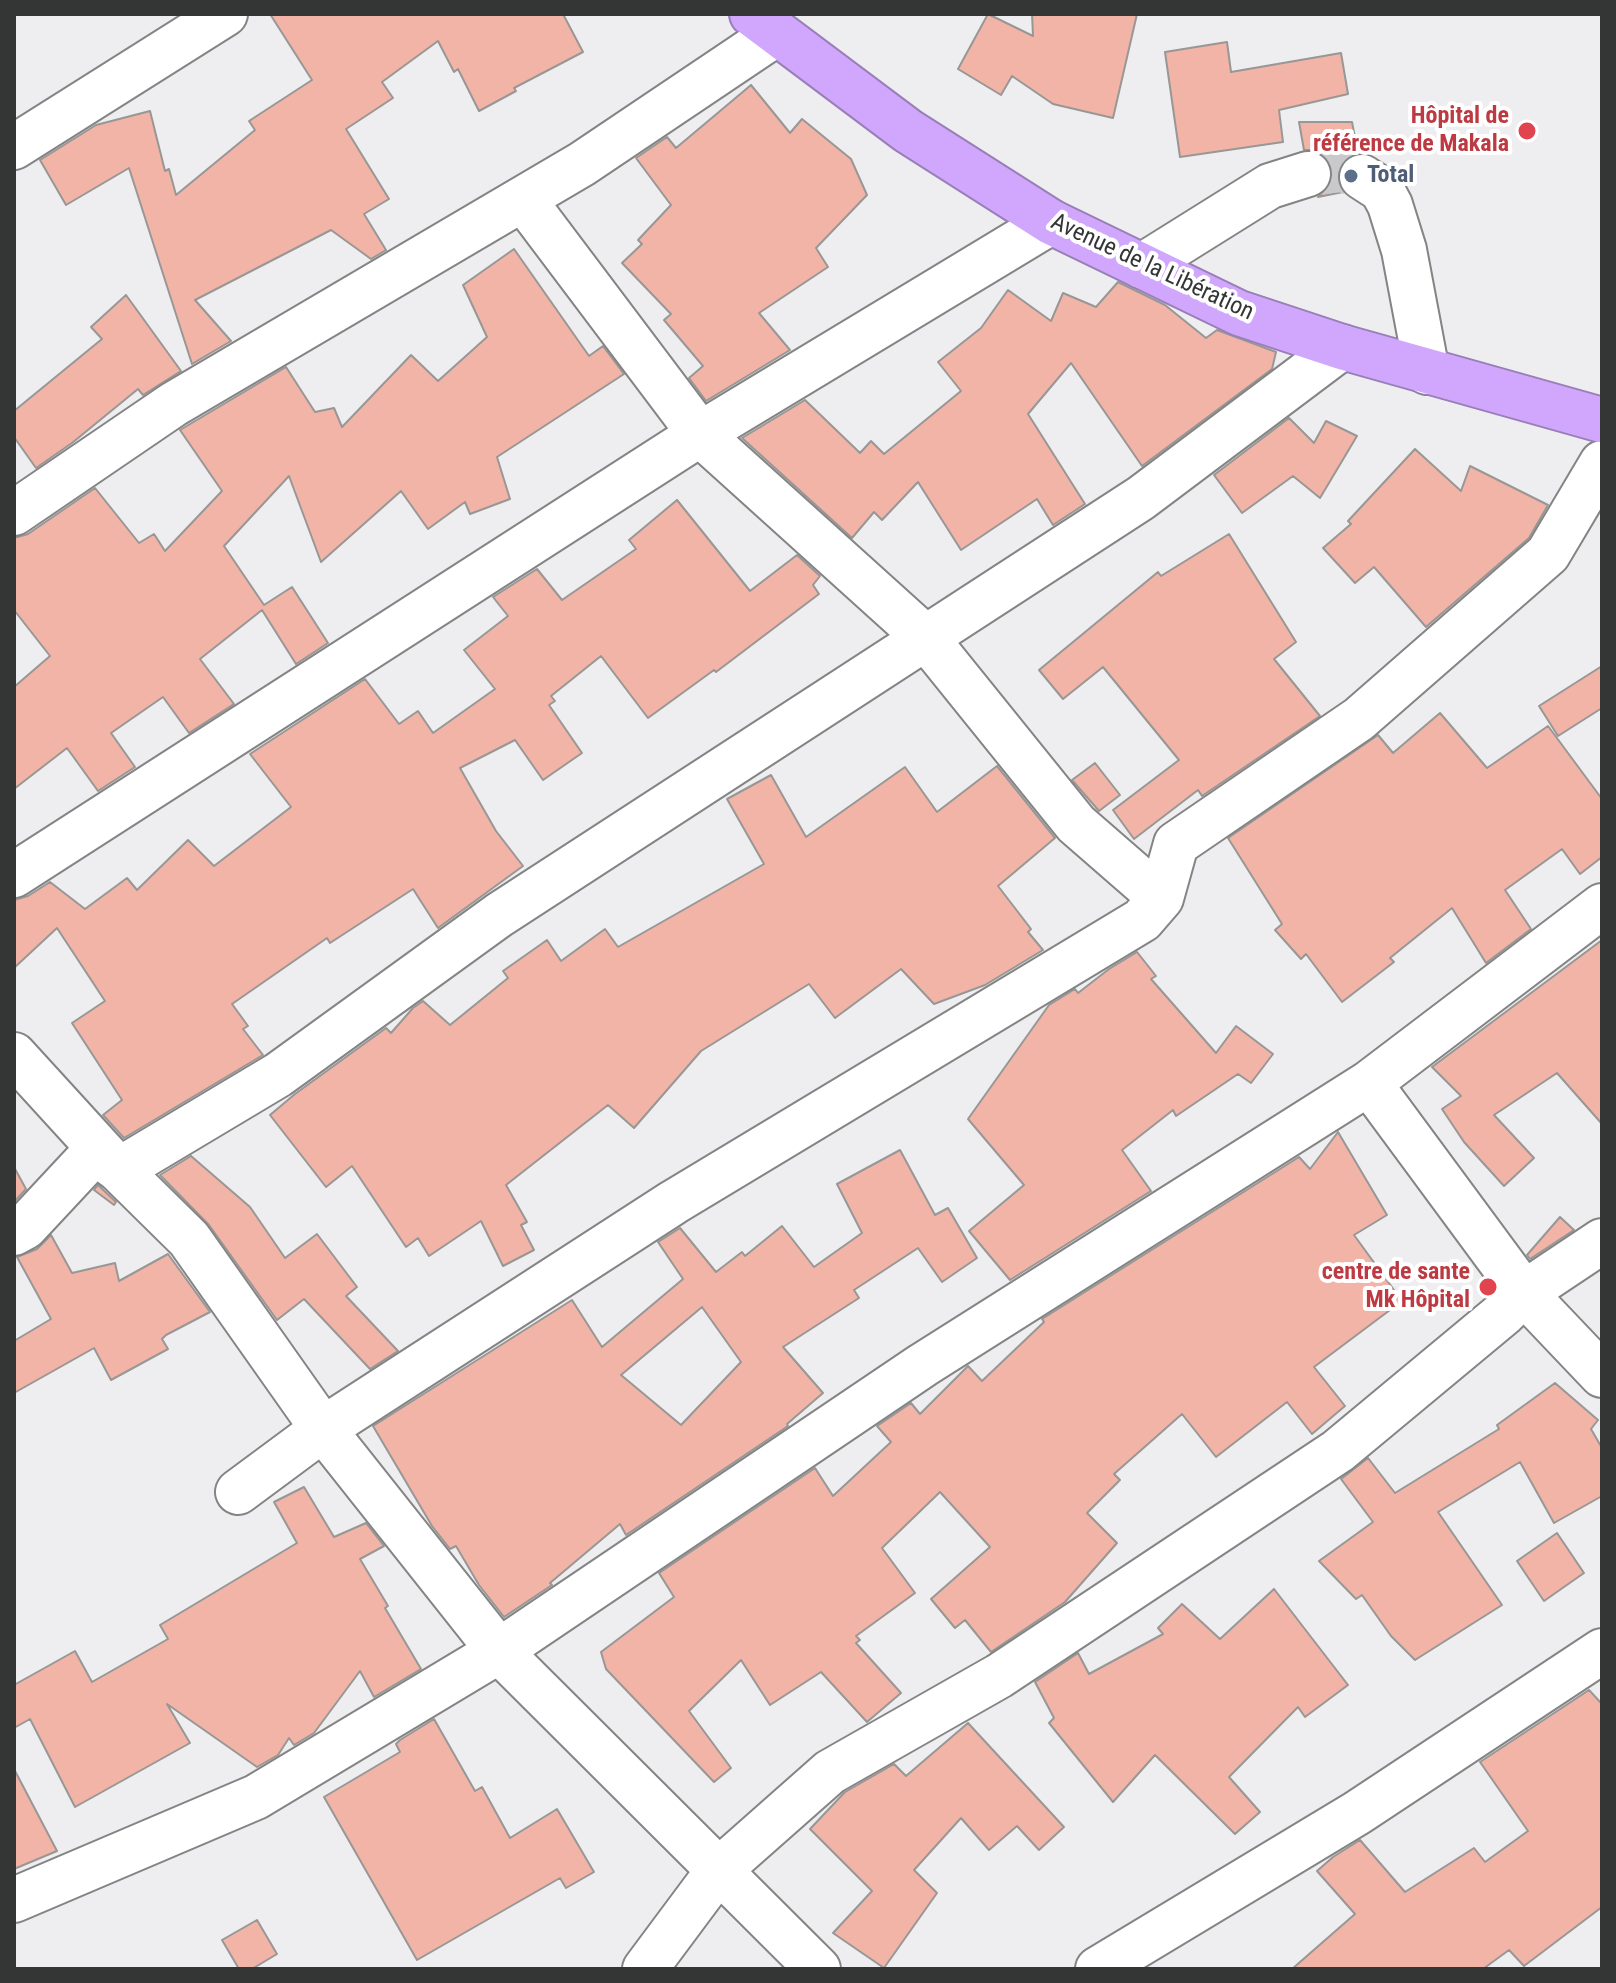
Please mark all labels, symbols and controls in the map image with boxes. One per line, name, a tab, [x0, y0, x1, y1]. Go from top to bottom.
place label: Hôpital de référence de Makala	[1313, 103, 1509, 159]
marker: Hôpital de référence de Makala	[1516, 120, 1538, 142]
place label: Total	[1367, 162, 1414, 190]
marker: Total	[1342, 167, 1360, 185]
street label: Avenue de la Libération	[1046, 208, 1258, 328]
place label: centre de sante Mk Hôpital	[1322, 1259, 1470, 1315]
marker: centre de sante Mk Hôpital	[1477, 1276, 1499, 1298]

